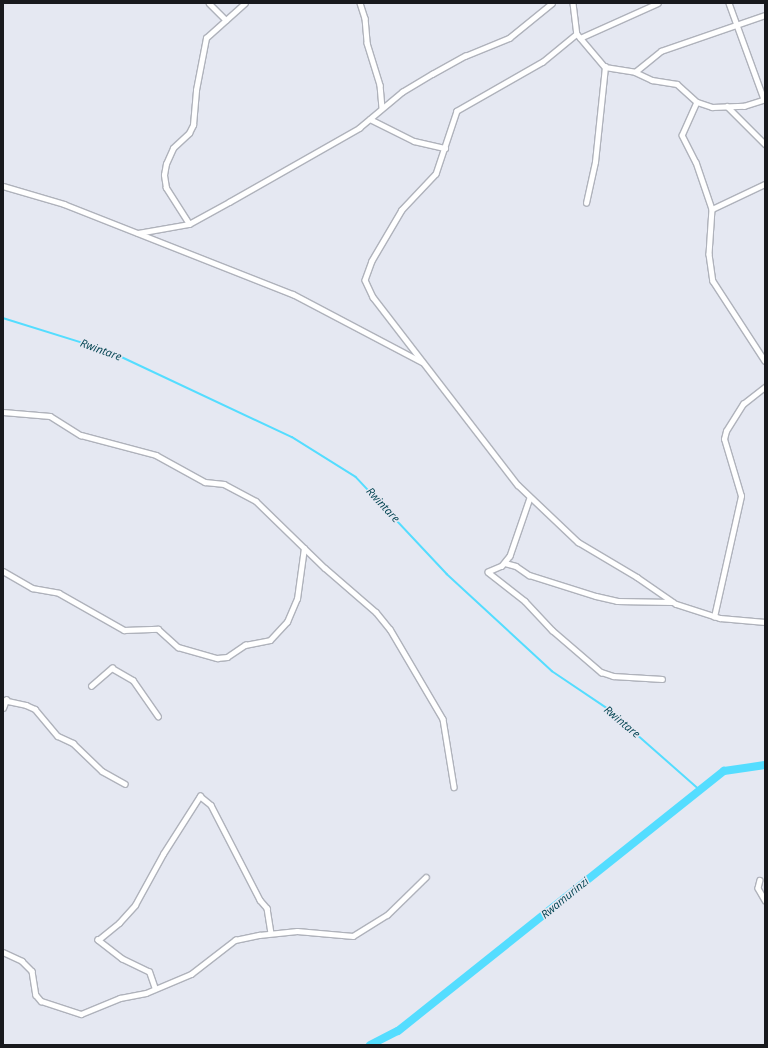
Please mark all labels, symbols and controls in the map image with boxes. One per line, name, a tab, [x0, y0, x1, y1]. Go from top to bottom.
water label: Rwintare	[79, 336, 123, 364]
water label: Rwintare	[364, 485, 402, 525]
water label: Rwintare	[601, 703, 643, 741]
water label: Rwamurinzi	[539, 875, 591, 921]

